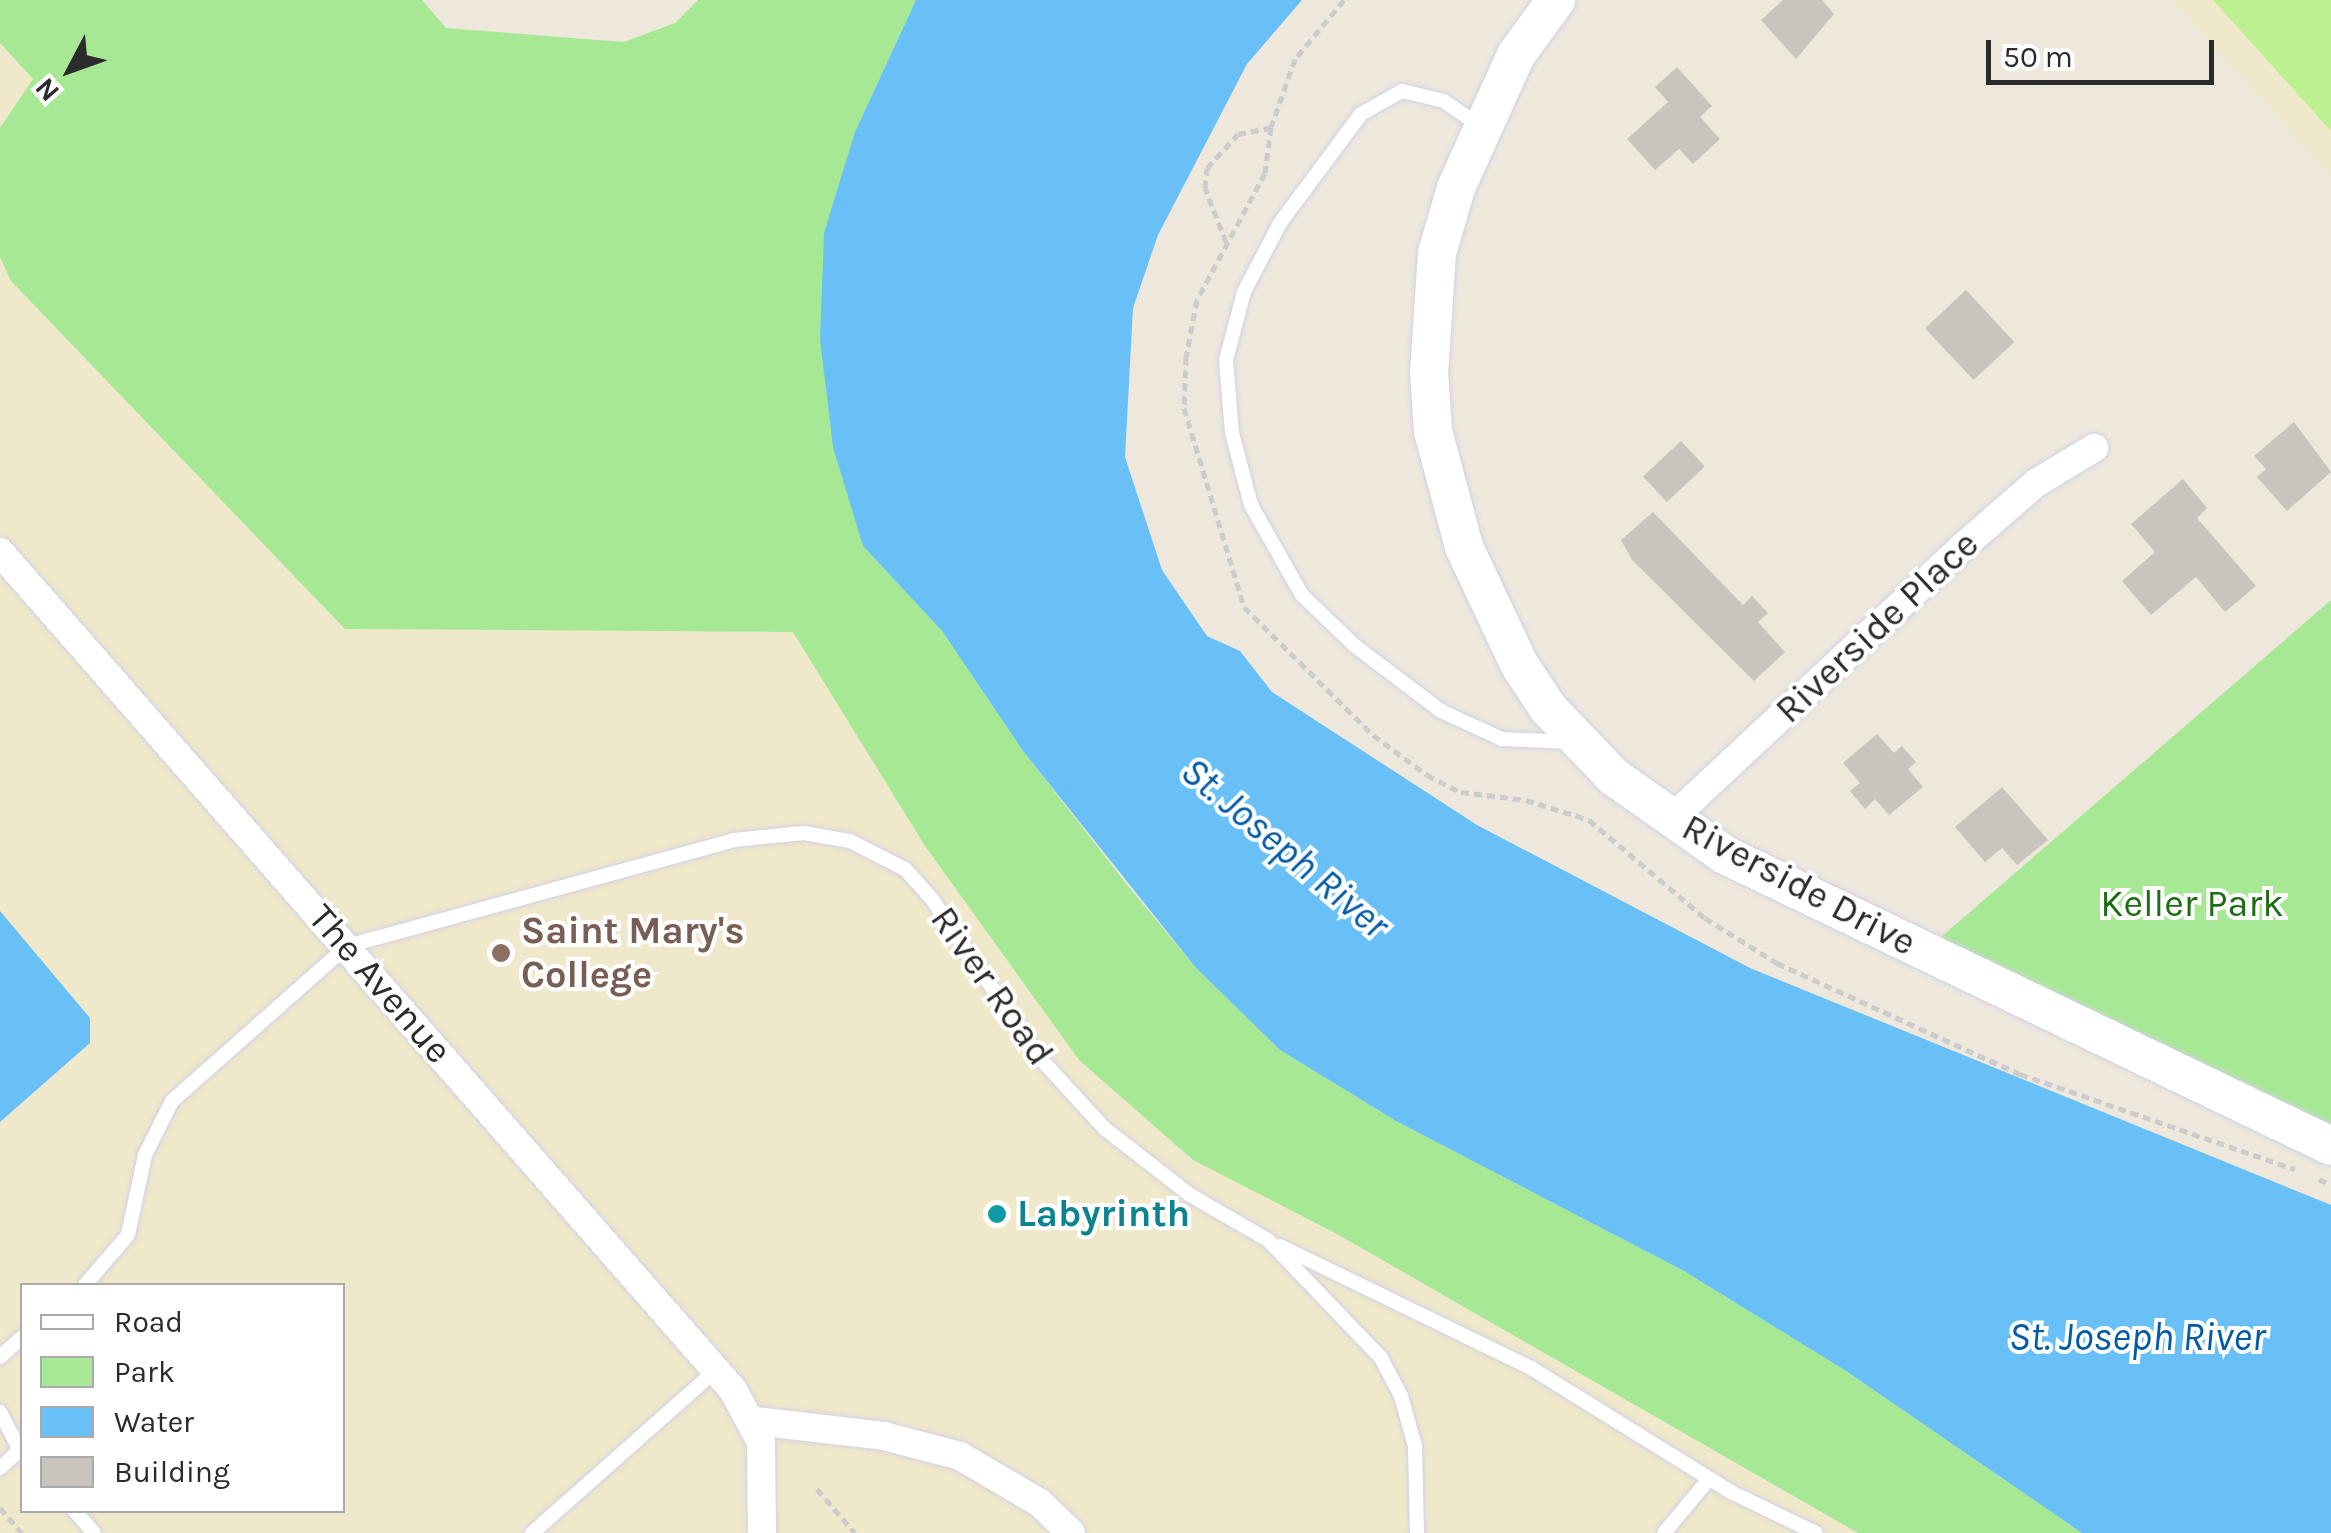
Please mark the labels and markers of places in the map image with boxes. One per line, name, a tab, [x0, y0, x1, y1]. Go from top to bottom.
place label: Saint Mary's College	[521, 908, 745, 998]
marker: Saint Mary's College	[490, 942, 512, 964]
place label: Labyrinth	[1017, 1191, 1190, 1237]
marker: Labyrinth	[986, 1203, 1008, 1225]

